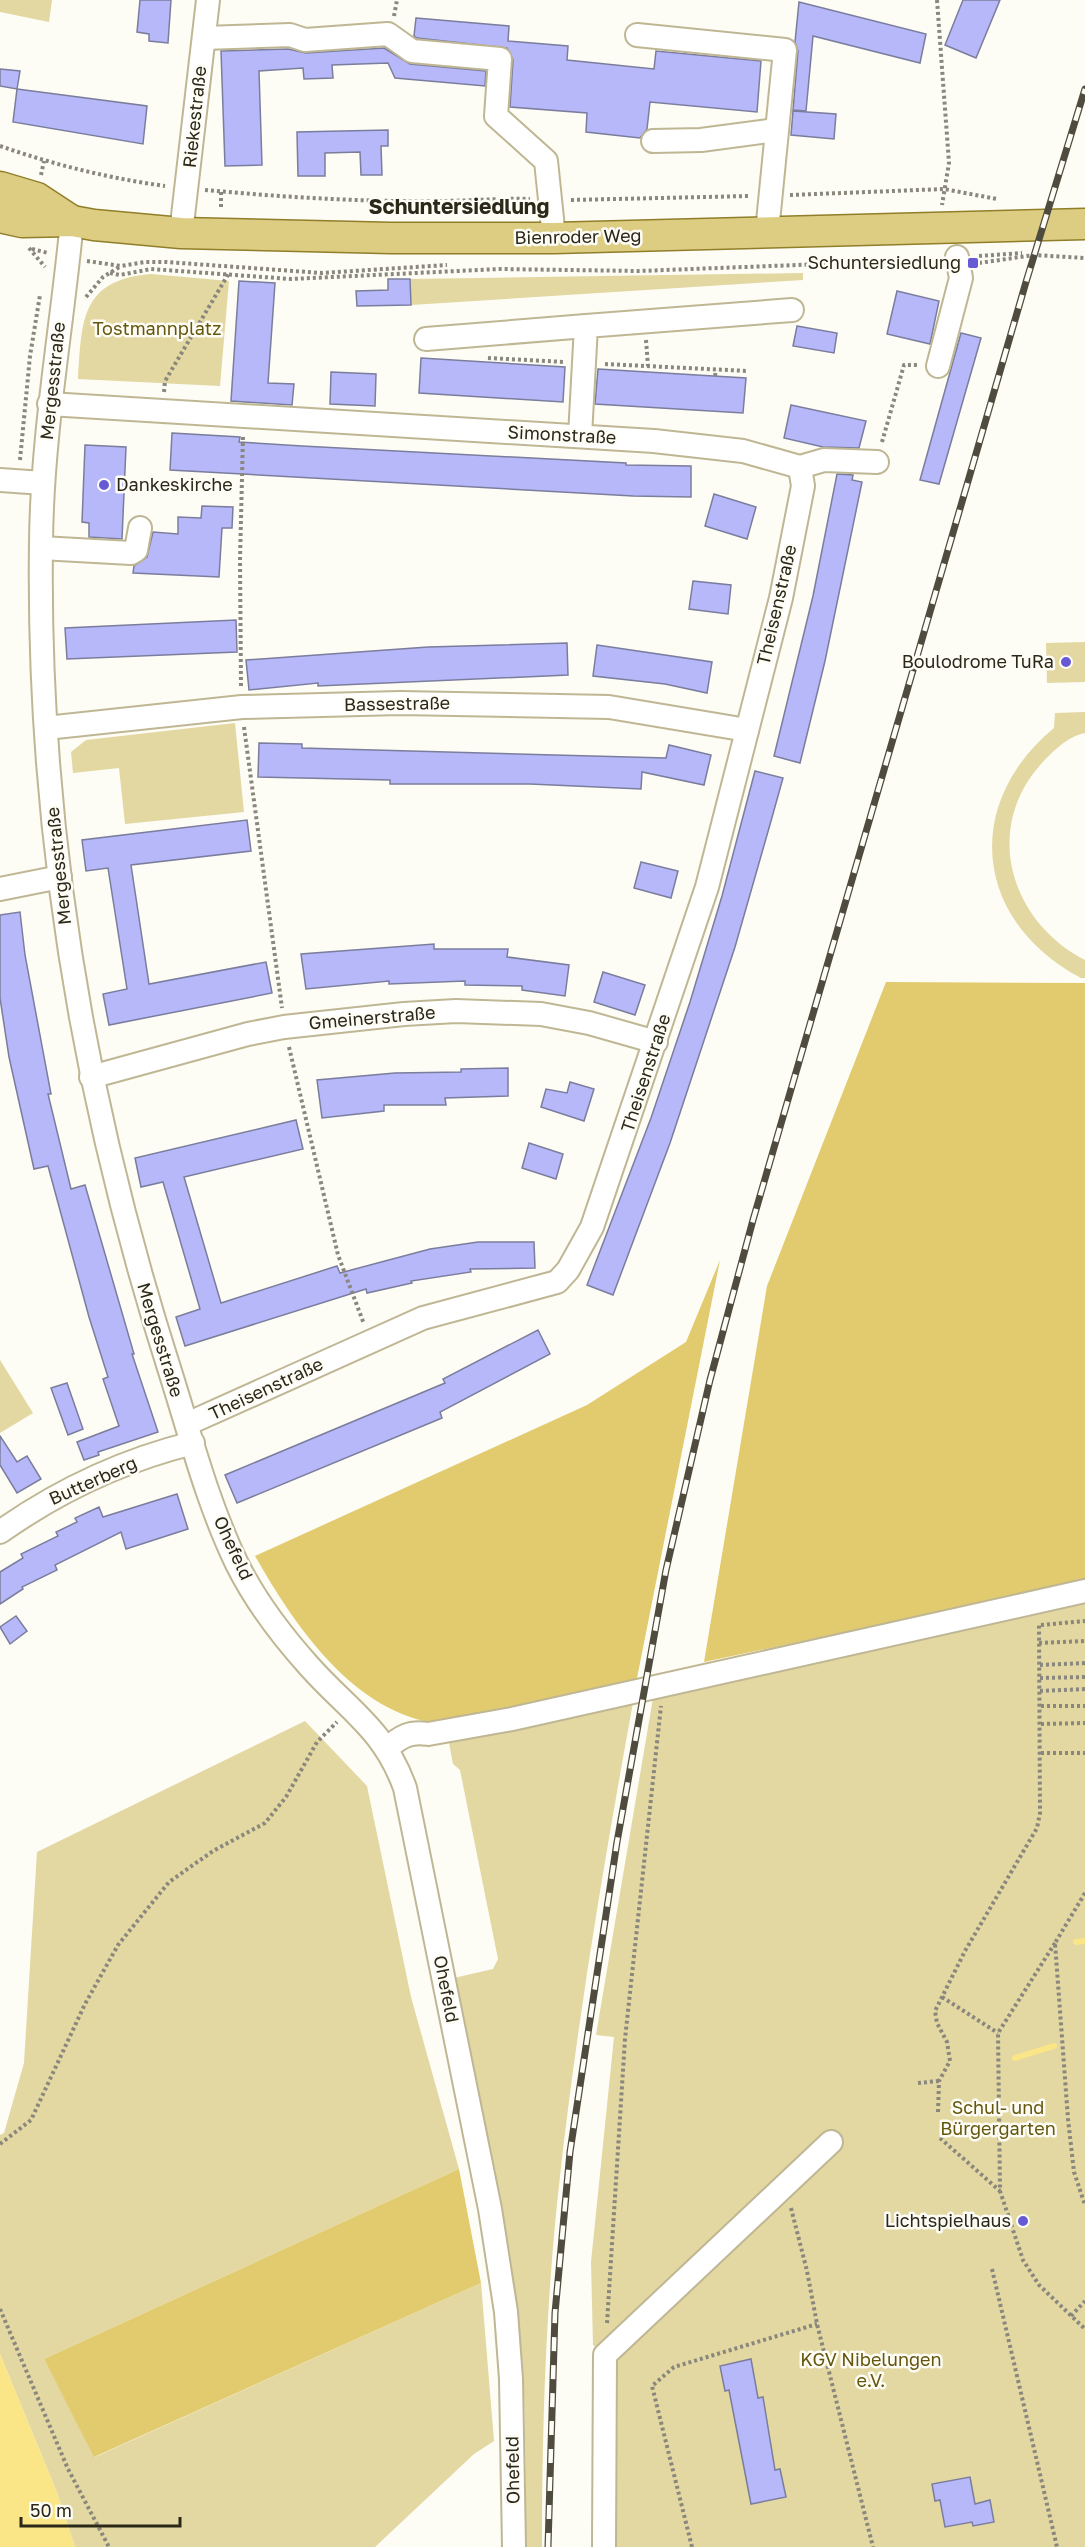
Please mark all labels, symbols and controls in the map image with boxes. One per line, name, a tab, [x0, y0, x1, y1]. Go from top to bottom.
street label: Riekestraße	[178, 65, 210, 169]
district label: Schuntersiedlung	[369, 193, 550, 219]
street label: Bienroder Weg	[514, 224, 642, 248]
place label: Schuntersiedlung	[807, 251, 961, 273]
marker: Schuntersiedlung	[966, 256, 980, 270]
park label: Tostmannplatz	[93, 317, 221, 339]
street label: Mergesstraße	[35, 321, 69, 441]
street label: Simonstraße	[507, 420, 617, 448]
place label: Dankeskirche	[116, 473, 233, 495]
marker: Dankeskirche	[97, 478, 111, 492]
street label: Theisenstraße	[751, 542, 801, 667]
place label: Boulodrome TuRa	[902, 650, 1054, 672]
marker: Boulodrome TuRa	[1059, 655, 1073, 669]
street label: Bassestraße	[344, 691, 450, 715]
street label: Mergesstraße	[41, 806, 75, 926]
street label: Gmeinerstraße	[308, 1001, 436, 1033]
street label: Theisenstraße	[616, 1011, 675, 1135]
street label: Mergesstraße	[133, 1280, 189, 1400]
street label: Theisenstraße	[205, 1352, 326, 1424]
street label: Butterberg	[45, 1451, 140, 1509]
street label: Ohefeld	[210, 1512, 258, 1583]
street label: Ohefeld	[430, 1953, 464, 2024]
park label: Schul- und Bürgergarten	[940, 2096, 1056, 2139]
place label: Lichtspielhaus	[885, 2209, 1011, 2231]
marker: Lichtspielhaus	[1016, 2214, 1030, 2228]
park label: KGV Nibelungen e.V.	[800, 2348, 942, 2391]
street label: Ohefeld	[500, 2436, 524, 2504]
scale bar	[21, 2490, 180, 2528]
text: 50 m	[30, 2499, 72, 2521]

